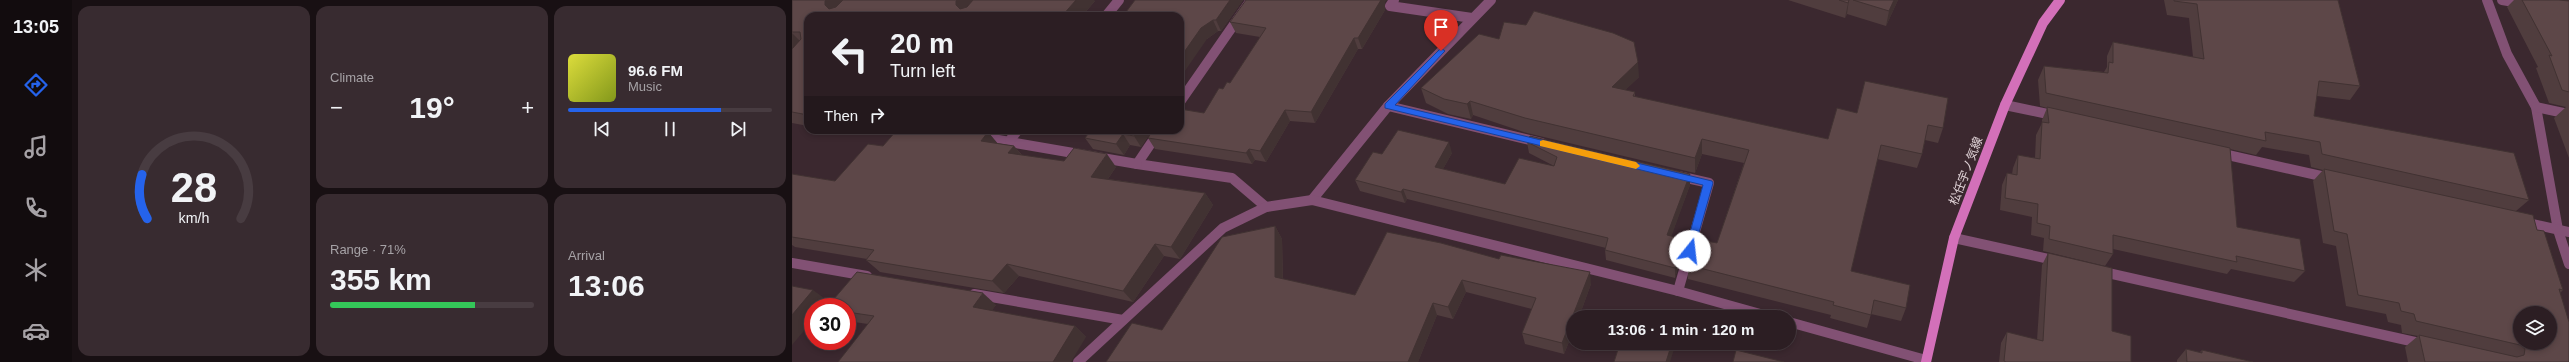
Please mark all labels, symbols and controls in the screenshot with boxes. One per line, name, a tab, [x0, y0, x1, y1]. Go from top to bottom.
pin	[1424, 10, 1458, 51]
icon: arrive	[1430, 16, 1452, 38]
text: 13:05	[13, 17, 59, 37]
icon: left	[824, 28, 876, 80]
text: 20 m	[890, 28, 954, 59]
text: Turn left	[890, 61, 955, 81]
text: 96.6 FM	[628, 62, 683, 79]
text: Climate	[330, 70, 374, 85]
icon: directions	[22, 71, 50, 99]
text: Music	[628, 79, 662, 94]
text: 19°	[409, 91, 455, 124]
text: −	[330, 95, 343, 120]
text: +	[521, 95, 534, 120]
icon: right	[866, 104, 888, 126]
text: Then	[824, 107, 858, 124]
icon: previous	[591, 118, 613, 140]
icon: pause	[659, 118, 681, 140]
icon: next	[727, 118, 749, 140]
icon: music	[22, 133, 50, 161]
street label: 松任宇ノ気線	[1947, 135, 1985, 207]
text: 28	[171, 164, 217, 211]
icon: phone	[22, 194, 50, 222]
text: km/h	[179, 210, 210, 226]
position arrow	[1669, 230, 1711, 272]
text: Range · 71%	[330, 242, 406, 257]
text: Arrival	[568, 248, 605, 263]
icon: climate	[22, 256, 50, 284]
text: 355 km	[330, 263, 432, 296]
text: 13:06	[568, 269, 645, 302]
speed limit sign: 30	[804, 298, 856, 350]
map controls	[2513, 306, 2557, 350]
button: layers	[2513, 306, 2557, 350]
icon: car	[22, 317, 50, 345]
text: 13:06 · 1 min · 120 m	[1608, 321, 1754, 338]

